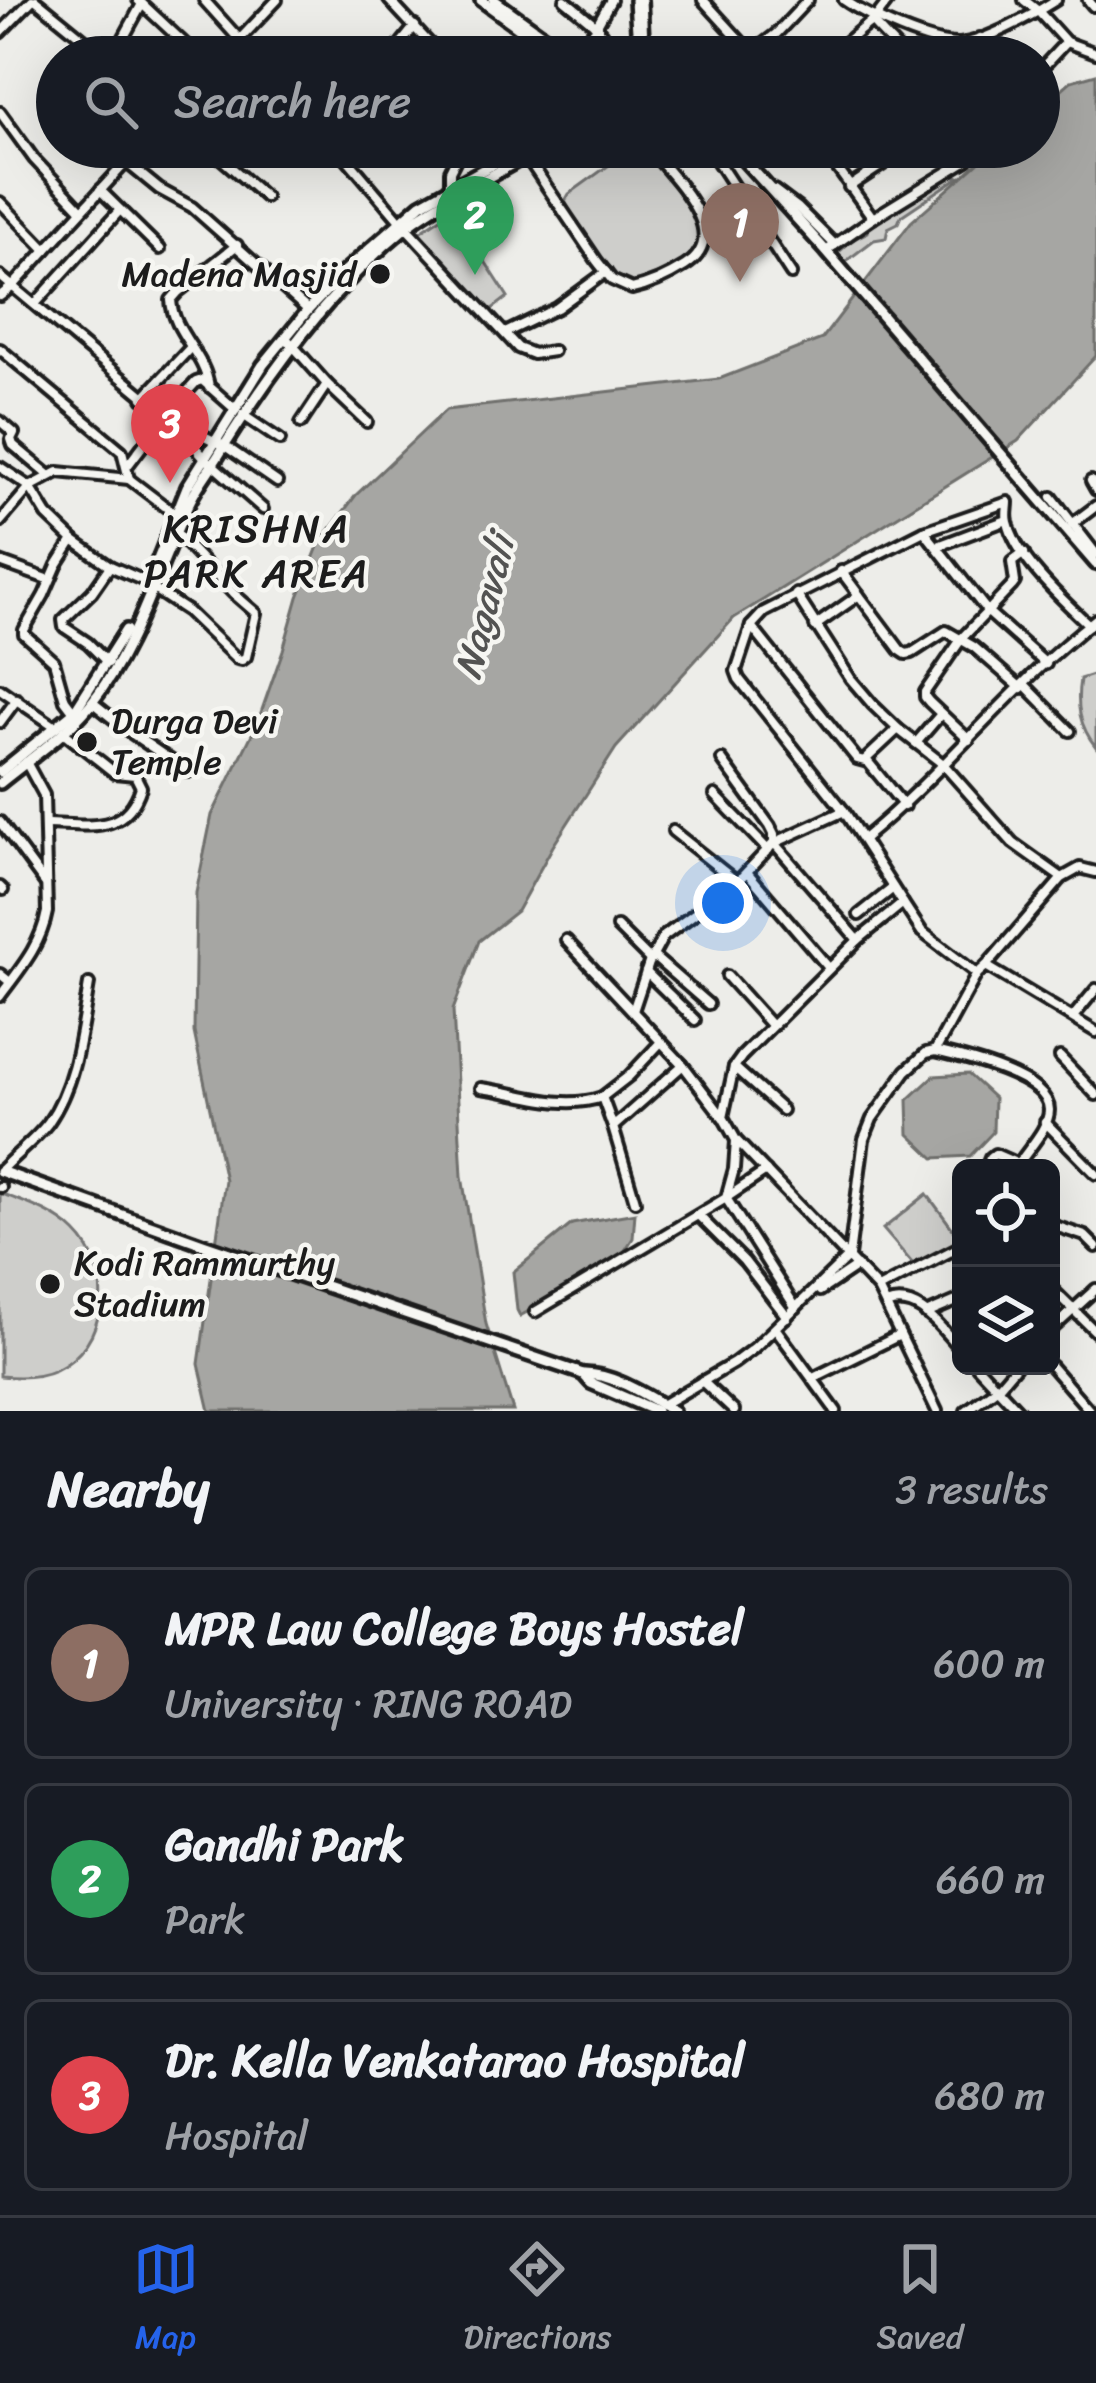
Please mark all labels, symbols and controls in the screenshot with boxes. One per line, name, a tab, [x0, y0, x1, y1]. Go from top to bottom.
search box	[36, 36, 1060, 168]
text: Search here	[174, 62, 411, 142]
icon: search	[78, 69, 144, 135]
pin: 2	[436, 176, 514, 275]
pin: 1	[701, 183, 779, 282]
place label: Madena Masjid	[121, 242, 358, 306]
marker: Madena Masjid	[367, 261, 393, 287]
pin: 3	[131, 384, 209, 483]
district label: KRISHNA PARK AREA	[144, 494, 370, 608]
water label: Nagavali	[433, 521, 537, 686]
place label: Durga Devi Temple	[111, 689, 279, 794]
marker: Durga Devi Temple	[74, 729, 100, 755]
your location	[693, 873, 753, 933]
map controls	[952, 1159, 1060, 1375]
button: locate	[952, 1159, 1060, 1267]
place label: Kodi Rammurthy Stadium	[74, 1231, 335, 1336]
button: layers	[952, 1267, 1060, 1375]
marker: Kodi Rammurthy Stadium	[37, 1271, 63, 1297]
text: Nearby	[48, 1444, 209, 1534]
text: 3 results	[895, 1455, 1048, 1524]
text: MPR Law College Boys Hostel	[165, 1589, 744, 1669]
text: 1	[82, 1629, 98, 1698]
text: 600 m	[933, 1629, 1045, 1698]
text: University · RING ROAD	[165, 1669, 572, 1738]
text: Gandhi Park	[165, 1805, 404, 1885]
text: 2	[79, 1845, 101, 1914]
text: 660 m	[936, 1845, 1045, 1914]
text: Park	[165, 1885, 245, 1954]
text: Dr. Kella Venkatarao Hospital	[165, 2021, 745, 2101]
text: 3	[79, 2061, 101, 2130]
text: 680 m	[935, 2061, 1045, 2130]
text: Hospital	[165, 2101, 308, 2170]
tab: Map	[133, 2236, 199, 2366]
tab: Directions	[464, 2236, 611, 2366]
tab: Saved	[876, 2236, 963, 2366]

